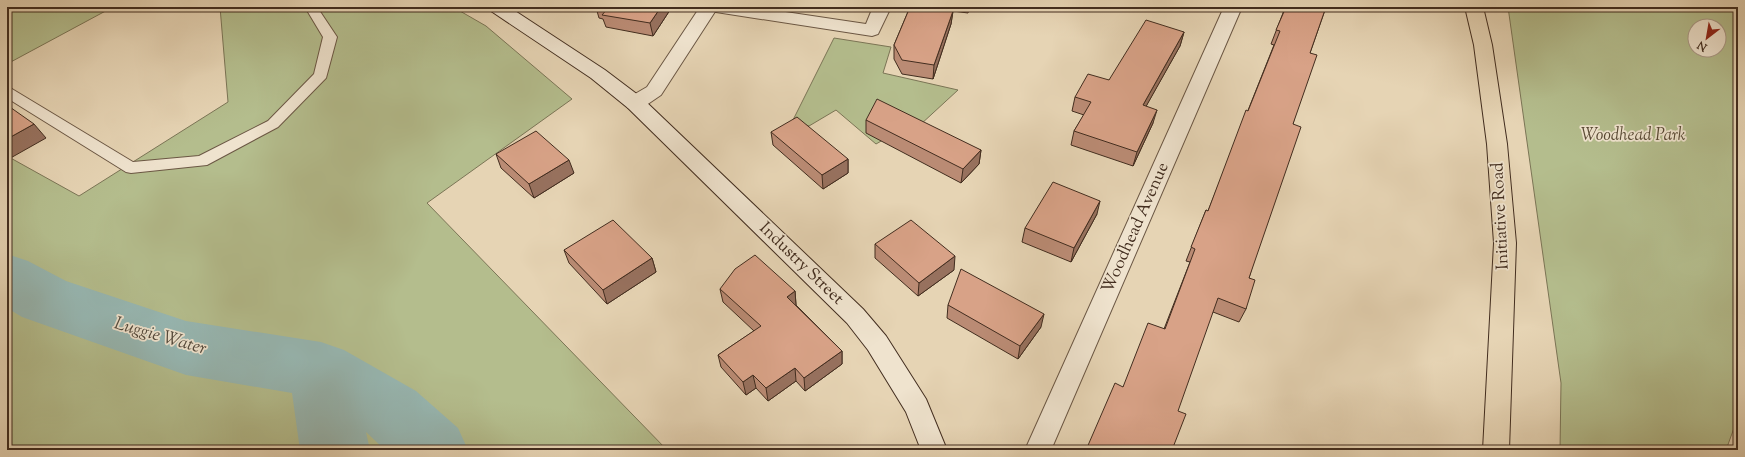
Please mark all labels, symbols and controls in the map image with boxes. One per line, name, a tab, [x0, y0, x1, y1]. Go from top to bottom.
north arrow	[1687, 18, 1727, 58]
text: N	[1694, 36, 1711, 55]
park label: Woodhead Park	[1581, 124, 1686, 148]
street label: Woodhead Avenue	[1096, 159, 1176, 297]
street label: Initiative Road	[1486, 161, 1516, 270]
street label: Industry Street	[753, 217, 849, 311]
water label: Luggie Water	[111, 311, 210, 363]

